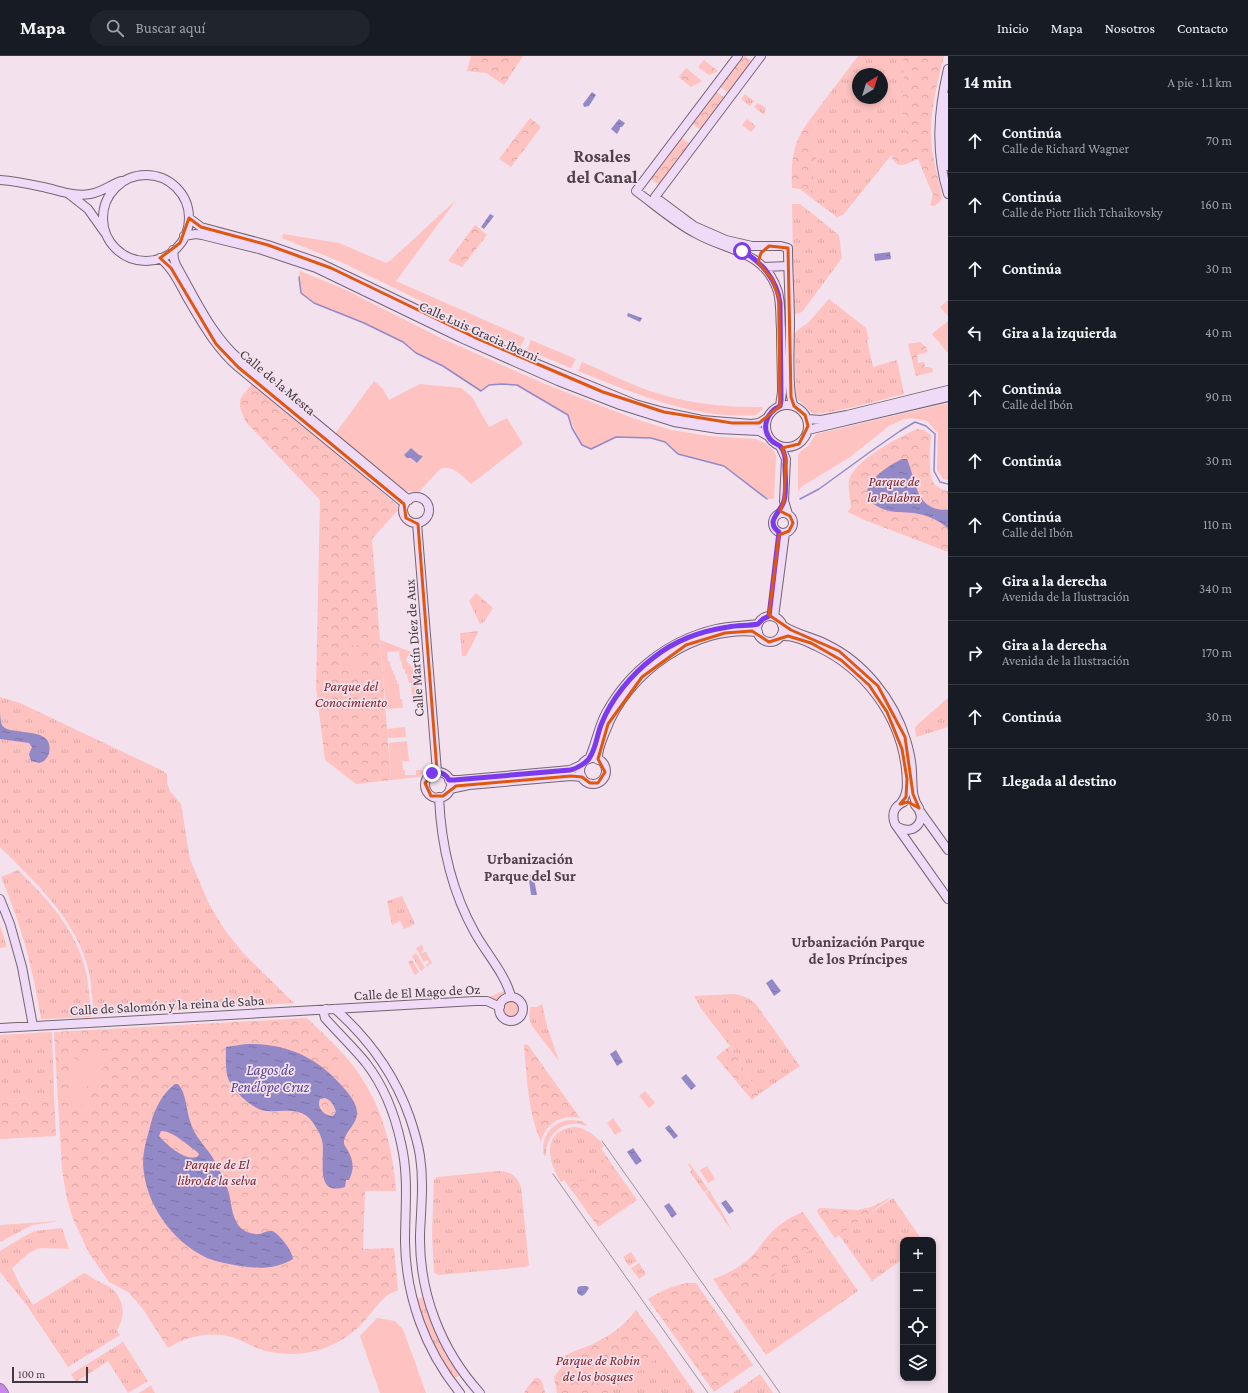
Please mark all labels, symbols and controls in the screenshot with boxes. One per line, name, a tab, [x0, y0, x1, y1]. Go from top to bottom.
search box	[90, 10, 370, 46]
text: Mapa	[20, 17, 66, 38]
icon: search	[104, 17, 126, 39]
text: Buscar aquí	[136, 20, 205, 36]
text: Inicio	[997, 20, 1029, 36]
text: Mapa	[1051, 20, 1083, 36]
text: Nosotros	[1105, 20, 1155, 36]
text: Contacto	[1177, 20, 1228, 36]
north arrow	[852, 68, 888, 104]
text: 14 min	[964, 73, 1012, 92]
text: A pie · 1.1 km	[1168, 75, 1232, 90]
text: Continúa	[1002, 125, 1062, 141]
icon: ahead	[964, 130, 986, 152]
text: 70 m	[1206, 133, 1232, 148]
text: Calle de Richard Wagner	[1002, 141, 1129, 156]
district label: Rosales del Canal	[567, 146, 637, 187]
text: Continúa	[1002, 189, 1062, 205]
icon: ahead	[964, 194, 986, 216]
text: 160 m	[1201, 197, 1232, 212]
text: Calle de Piotr Ilich Tchaikovsky	[1002, 205, 1163, 220]
route start	[733, 242, 751, 260]
icon: ahead	[964, 258, 986, 280]
text: Continúa	[1002, 261, 1062, 277]
text: 30 m	[1206, 261, 1232, 276]
street label: Calle Luis Gracia Iberni	[417, 297, 542, 365]
icon: left	[964, 322, 986, 344]
text: Gira a la izquierda	[1002, 325, 1117, 341]
text: 40 m	[1205, 325, 1232, 340]
street label: Calle de la Mesta	[237, 346, 320, 419]
text: Continúa	[1002, 381, 1062, 397]
icon: ahead	[964, 386, 986, 408]
text: 90 m	[1205, 389, 1232, 404]
text: Calle del Ibón	[1002, 397, 1073, 412]
icon: ahead	[964, 450, 986, 472]
text: Continúa	[1002, 453, 1062, 469]
text: 30 m	[1206, 453, 1232, 468]
park label: Parque de la Palabra	[867, 473, 921, 505]
text: Continúa	[1002, 509, 1062, 525]
icon: ahead	[964, 514, 986, 536]
text: 110 m	[1203, 517, 1232, 532]
text: Calle del Ibón	[1002, 525, 1073, 540]
text: Gira a la derecha	[1002, 573, 1107, 589]
street label: Calle Martín Díez de Aux	[401, 578, 427, 717]
icon: right	[964, 578, 986, 600]
text: 340 m	[1199, 581, 1232, 596]
text: Avenida de la Ilustración	[1002, 589, 1130, 604]
text: Gira a la derecha	[1002, 637, 1107, 653]
icon: right	[964, 642, 986, 664]
text: 170 m	[1202, 645, 1232, 660]
text: Avenida de la Ilustración	[1002, 653, 1130, 668]
park label: Parque del Conocimiento	[315, 678, 387, 710]
icon: ahead	[964, 706, 986, 728]
text: Continúa	[1002, 709, 1062, 725]
text: 30 m	[1206, 709, 1232, 724]
route end	[423, 764, 441, 782]
icon: arrive	[964, 770, 986, 792]
text: Llegada al destino	[1002, 773, 1117, 789]
district label: Urbanización Parque del Sur	[484, 851, 576, 884]
district label: Urbanización Parque de los Príncipes	[791, 934, 925, 967]
street label: Calle de El Mago de Oz	[353, 981, 481, 1003]
street label: Calle de Salomón y la reina de Saba	[69, 992, 265, 1018]
water label: Lagos de Penélope Cruz	[230, 1062, 310, 1096]
park label: Parque de El libro de la selva	[177, 1156, 257, 1188]
map controls	[900, 1237, 936, 1381]
button: +	[900, 1237, 936, 1273]
button: −	[900, 1273, 936, 1309]
button: locate	[900, 1309, 936, 1345]
button: layers	[900, 1345, 936, 1381]
park label: Parque de Robin de los bosques	[556, 1352, 640, 1384]
scale bar	[12, 1365, 88, 1384]
text: 100 m	[18, 1368, 45, 1380]

